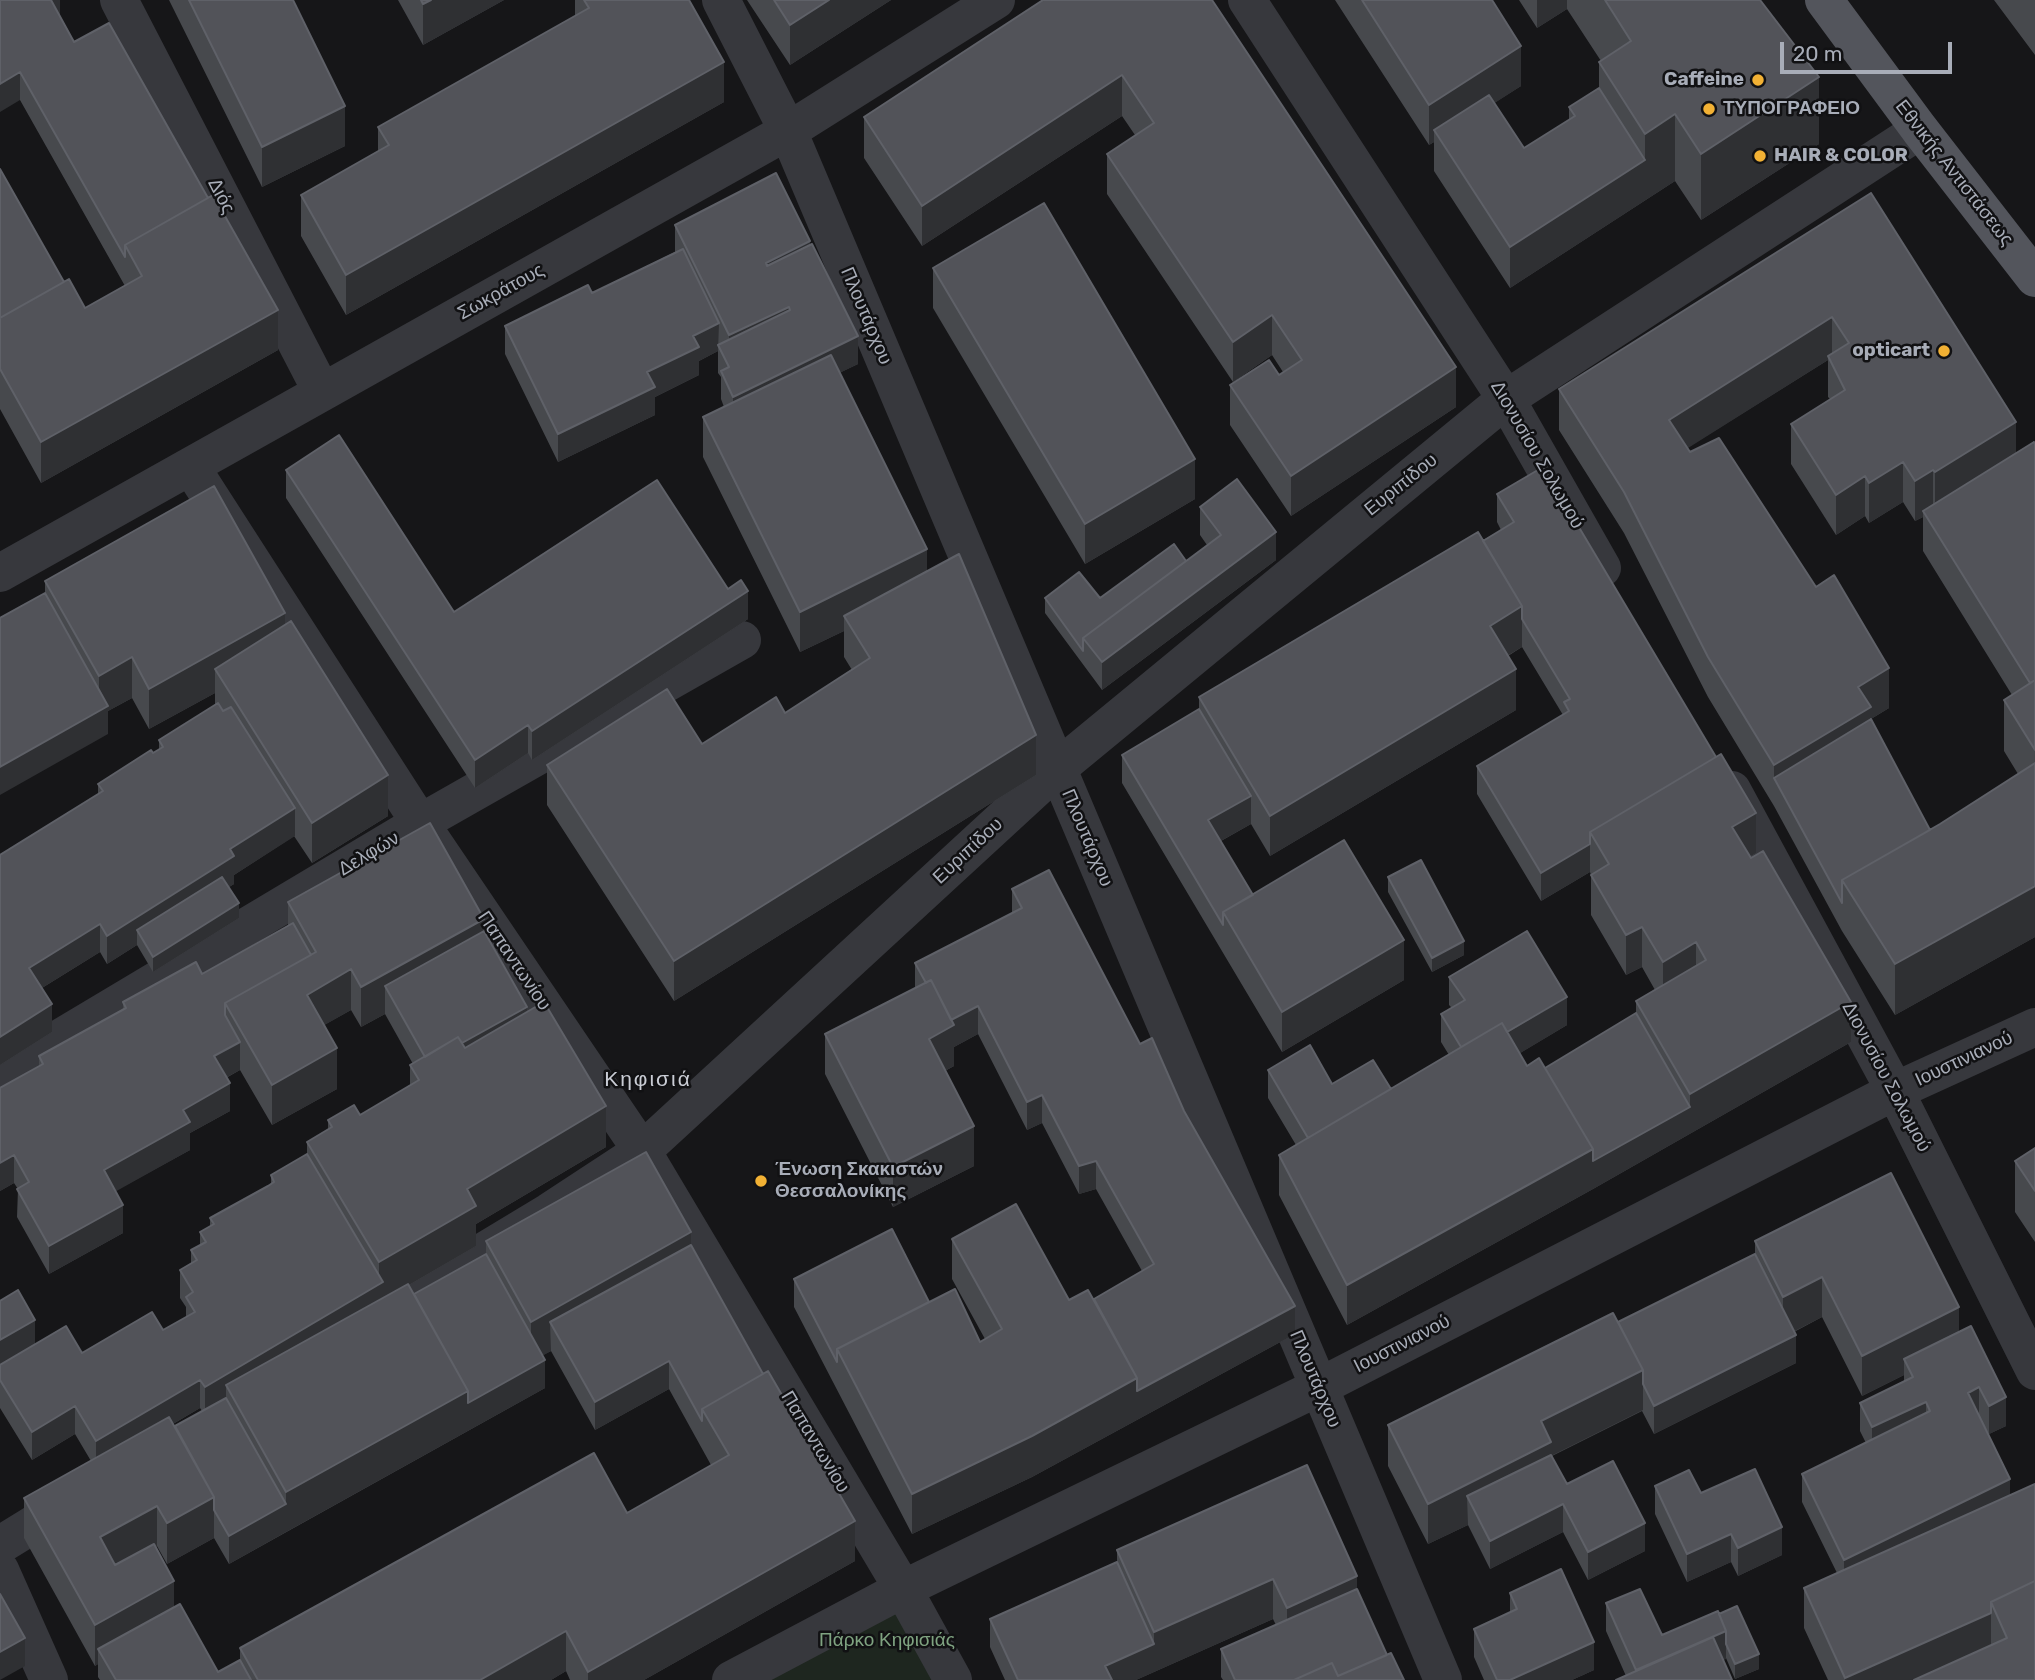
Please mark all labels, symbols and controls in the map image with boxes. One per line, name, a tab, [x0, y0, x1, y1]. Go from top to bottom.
scale bar	[1783, 28, 1954, 72]
text: 20 m	[1793, 41, 1842, 66]
place label: Caffeine	[1664, 69, 1744, 91]
marker: Caffeine	[1750, 72, 1766, 88]
street label: Εθνικής Αντιστάσεως	[1890, 96, 2018, 250]
place label: ΤΥΠΟΓΡΑΦΕΙΟ	[1723, 98, 1860, 120]
marker: ΤΥΠΟΓΡΑΦΕΙΟ	[1701, 101, 1717, 117]
place label: HAIR & COLOR	[1774, 145, 1908, 167]
marker: HAIR & COLOR	[1752, 148, 1768, 164]
street label: Διός	[203, 175, 239, 217]
street label: Σωκράτους	[454, 259, 548, 325]
street label: Πλουτάρχου	[835, 264, 897, 368]
place label: opticart	[1852, 340, 1930, 362]
marker: opticart	[1936, 343, 1952, 359]
street label: Διονυσίου Σολωμού	[1485, 377, 1589, 533]
street label: Ευριπίδου	[1360, 449, 1442, 521]
street label: Πλουτάρχου	[1056, 786, 1118, 890]
street label: Ευριπίδου	[928, 813, 1008, 889]
street label: Δελφών	[334, 827, 404, 881]
street label: Παπαντωνίου	[472, 907, 556, 1015]
street label: Διονυσίου Σολωμού	[1837, 998, 1935, 1156]
street label: Ιουστινιανού	[1912, 1027, 2016, 1091]
district label: Κηφισιά	[605, 1067, 691, 1093]
place label: Ένωση Σκακιστών Θεσσαλονίκης	[775, 1159, 943, 1203]
marker: Ένωση Σκακιστών Θεσσαλονίκης	[753, 1173, 769, 1189]
street label: Ιουστινιανού	[1350, 1310, 1454, 1378]
street label: Πλουτάρχου	[1284, 1327, 1346, 1431]
street label: Παπαντωνίου	[776, 1387, 854, 1497]
park label: Πάρκο Κηφισιάς	[819, 1630, 955, 1652]

